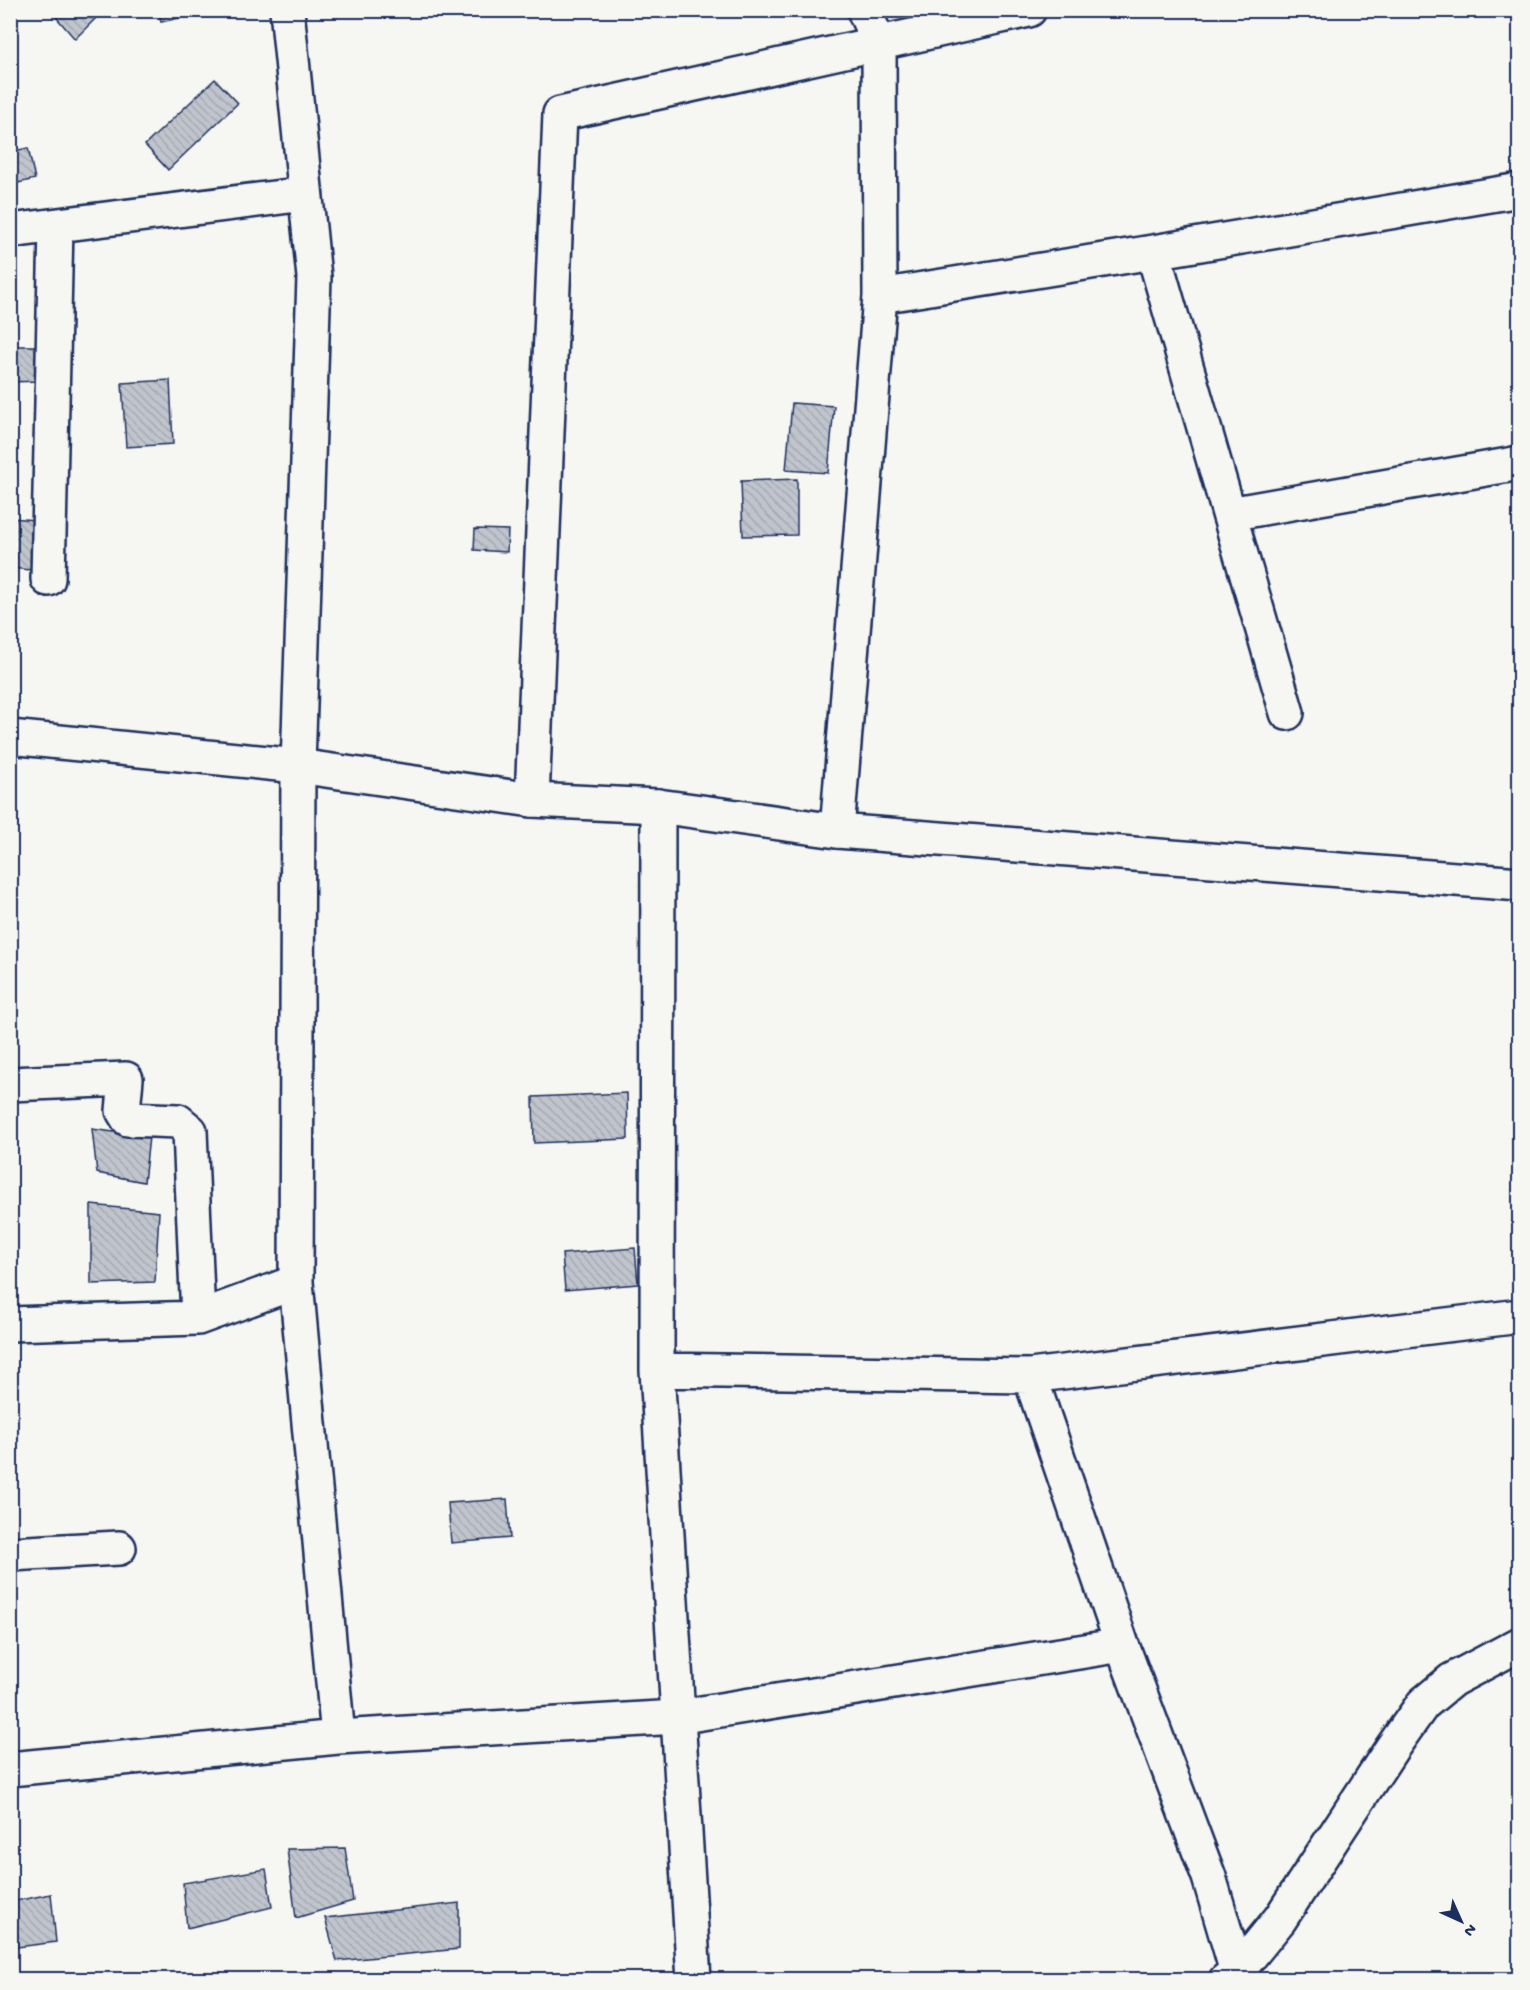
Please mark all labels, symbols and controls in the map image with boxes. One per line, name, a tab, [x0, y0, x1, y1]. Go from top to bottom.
north arrow	[1431, 1891, 1491, 1951]
text: N	[1458, 1919, 1480, 1940]

